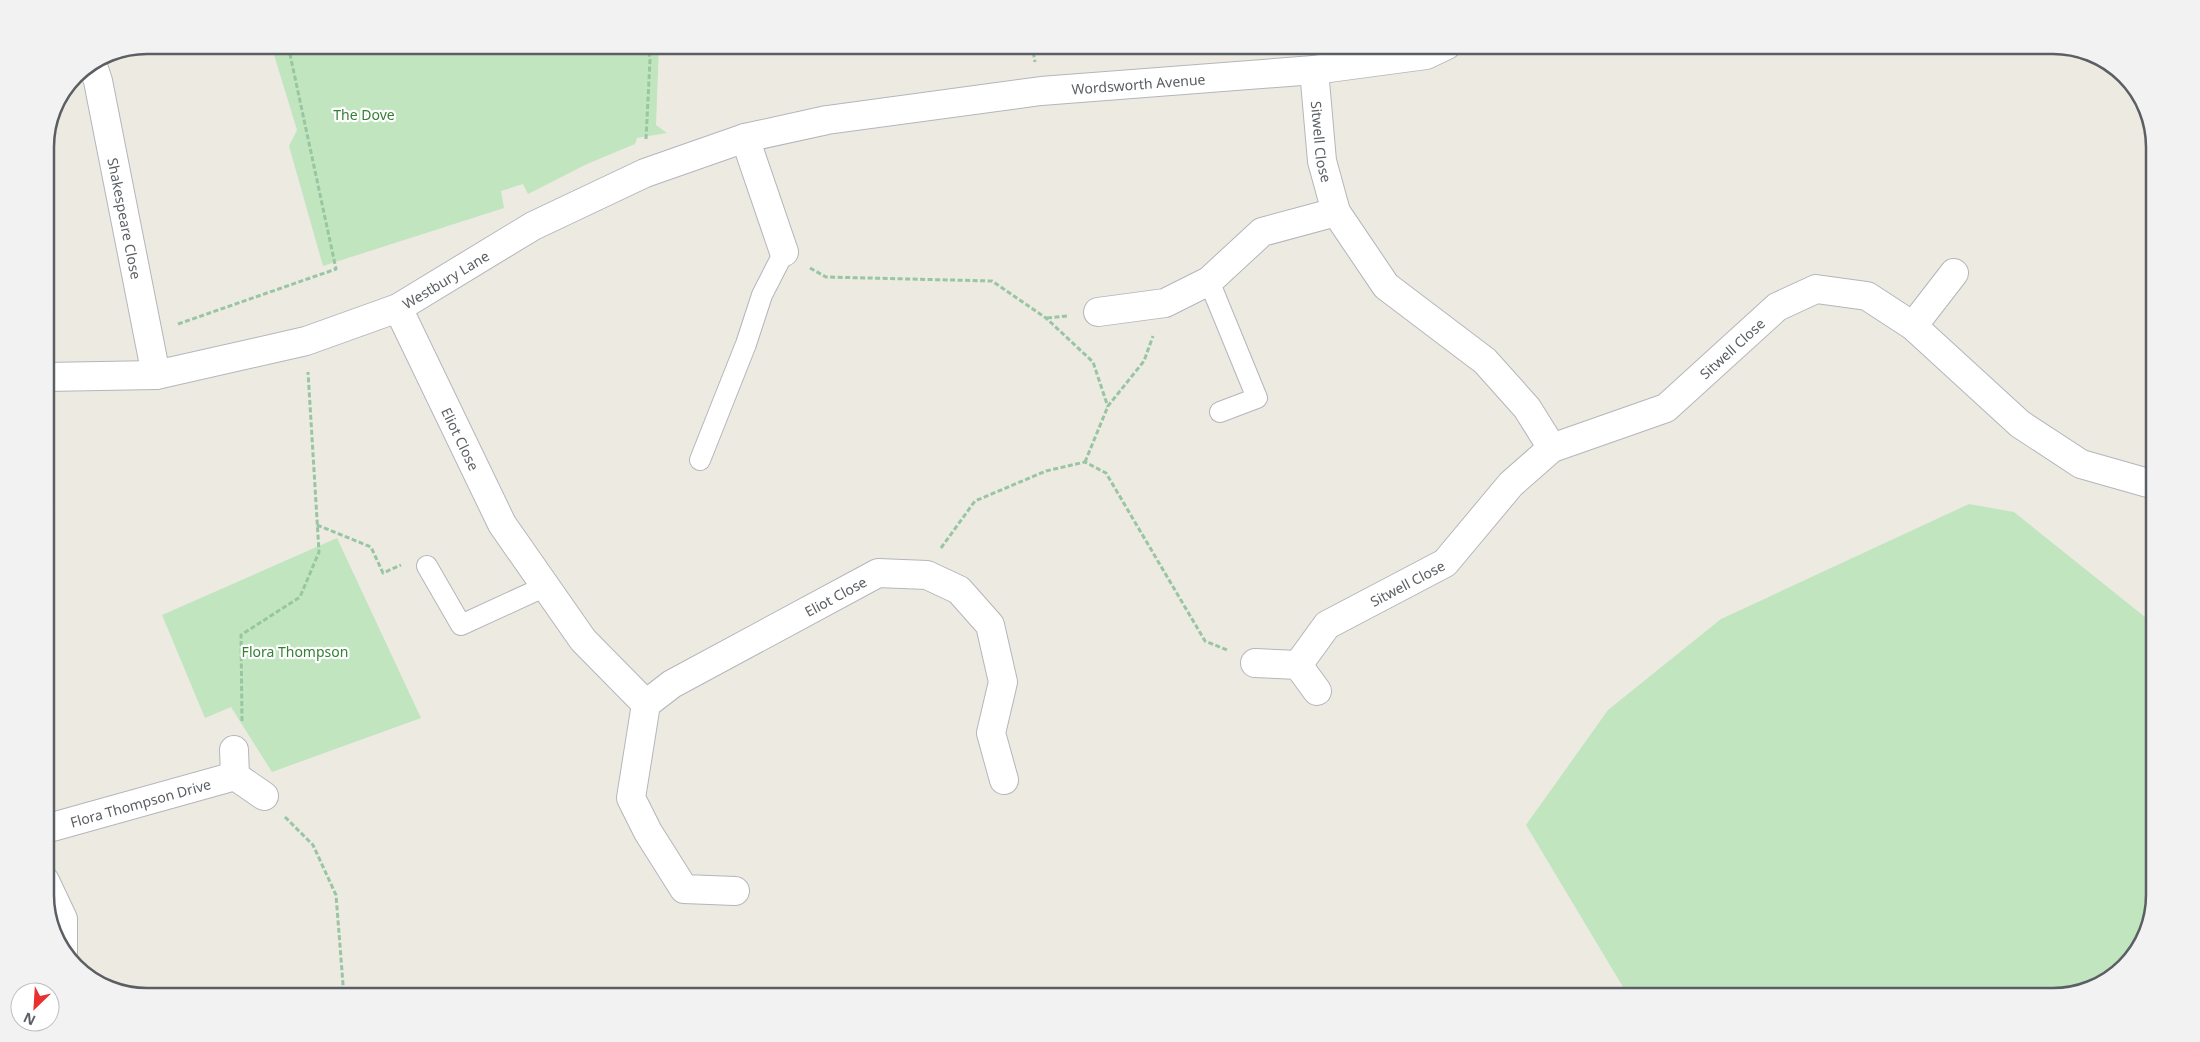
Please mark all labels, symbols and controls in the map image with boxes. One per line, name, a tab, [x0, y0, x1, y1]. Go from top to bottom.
street label: Wordsworth Avenue	[1071, 69, 1206, 98]
street label: Sitwell Close	[1307, 100, 1337, 184]
park label: The Dove	[333, 105, 395, 124]
street label: Shakespeare Close	[104, 156, 146, 281]
street label: Westbury Lane	[399, 246, 492, 313]
street label: Sitwell Close	[1695, 314, 1769, 383]
street label: Eliot Close	[438, 404, 484, 473]
street label: Sitwell Close	[1367, 555, 1448, 610]
street label: Eliot Close	[801, 571, 870, 620]
park label: Flora Thompson	[242, 642, 348, 661]
street label: Flora Thompson Drive	[68, 774, 213, 831]
north arrow	[10, 982, 60, 1032]
text: N	[20, 1008, 38, 1030]

